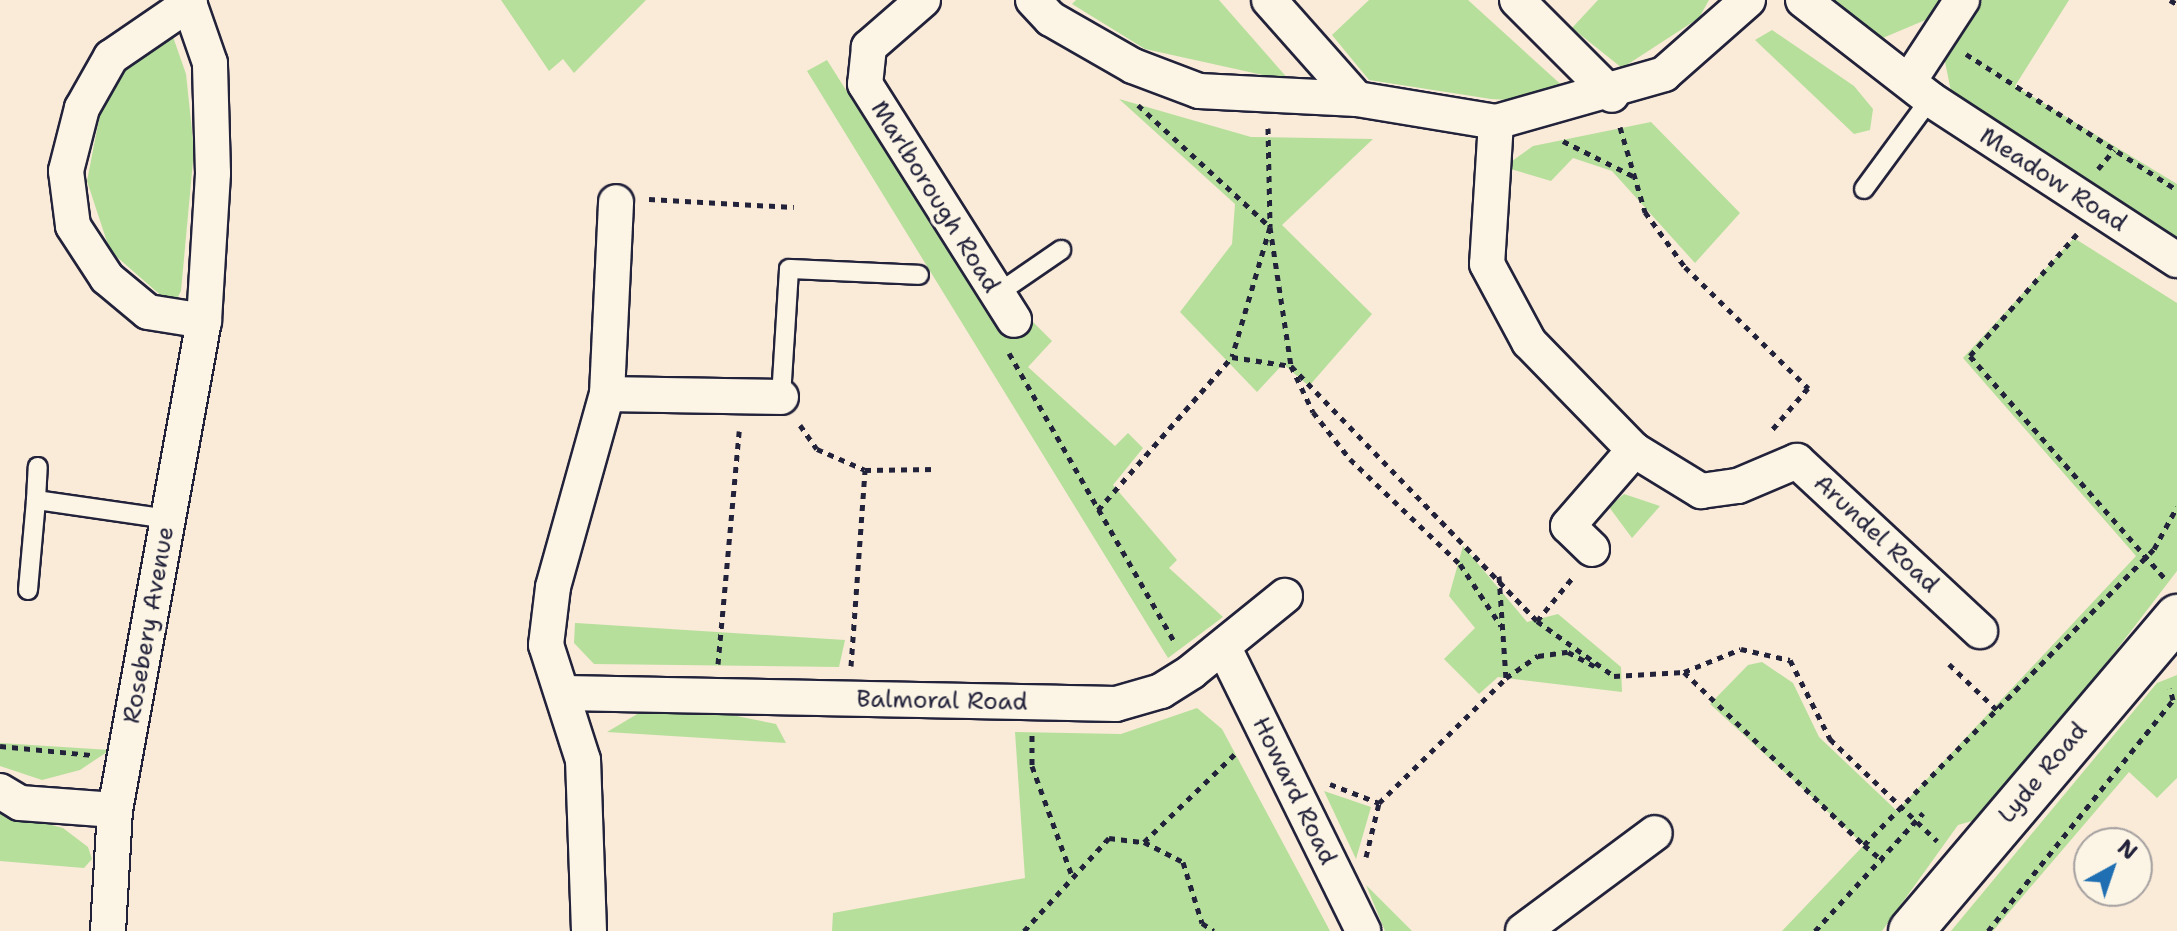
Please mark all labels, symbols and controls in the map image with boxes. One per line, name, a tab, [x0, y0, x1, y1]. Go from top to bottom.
street label: Marlborough Road	[864, 96, 1006, 298]
street label: Meadow Road	[1974, 122, 2132, 238]
street label: Arundel Road	[1808, 469, 1944, 599]
street label: Rosebery Avenue	[117, 524, 181, 726]
street label: Balmoral Road	[856, 685, 1028, 717]
street label: Howard Road	[1246, 712, 1342, 870]
street label: Lyde Road	[1992, 717, 2094, 829]
north arrow	[2073, 827, 2153, 907]
text: N	[2111, 833, 2143, 866]

